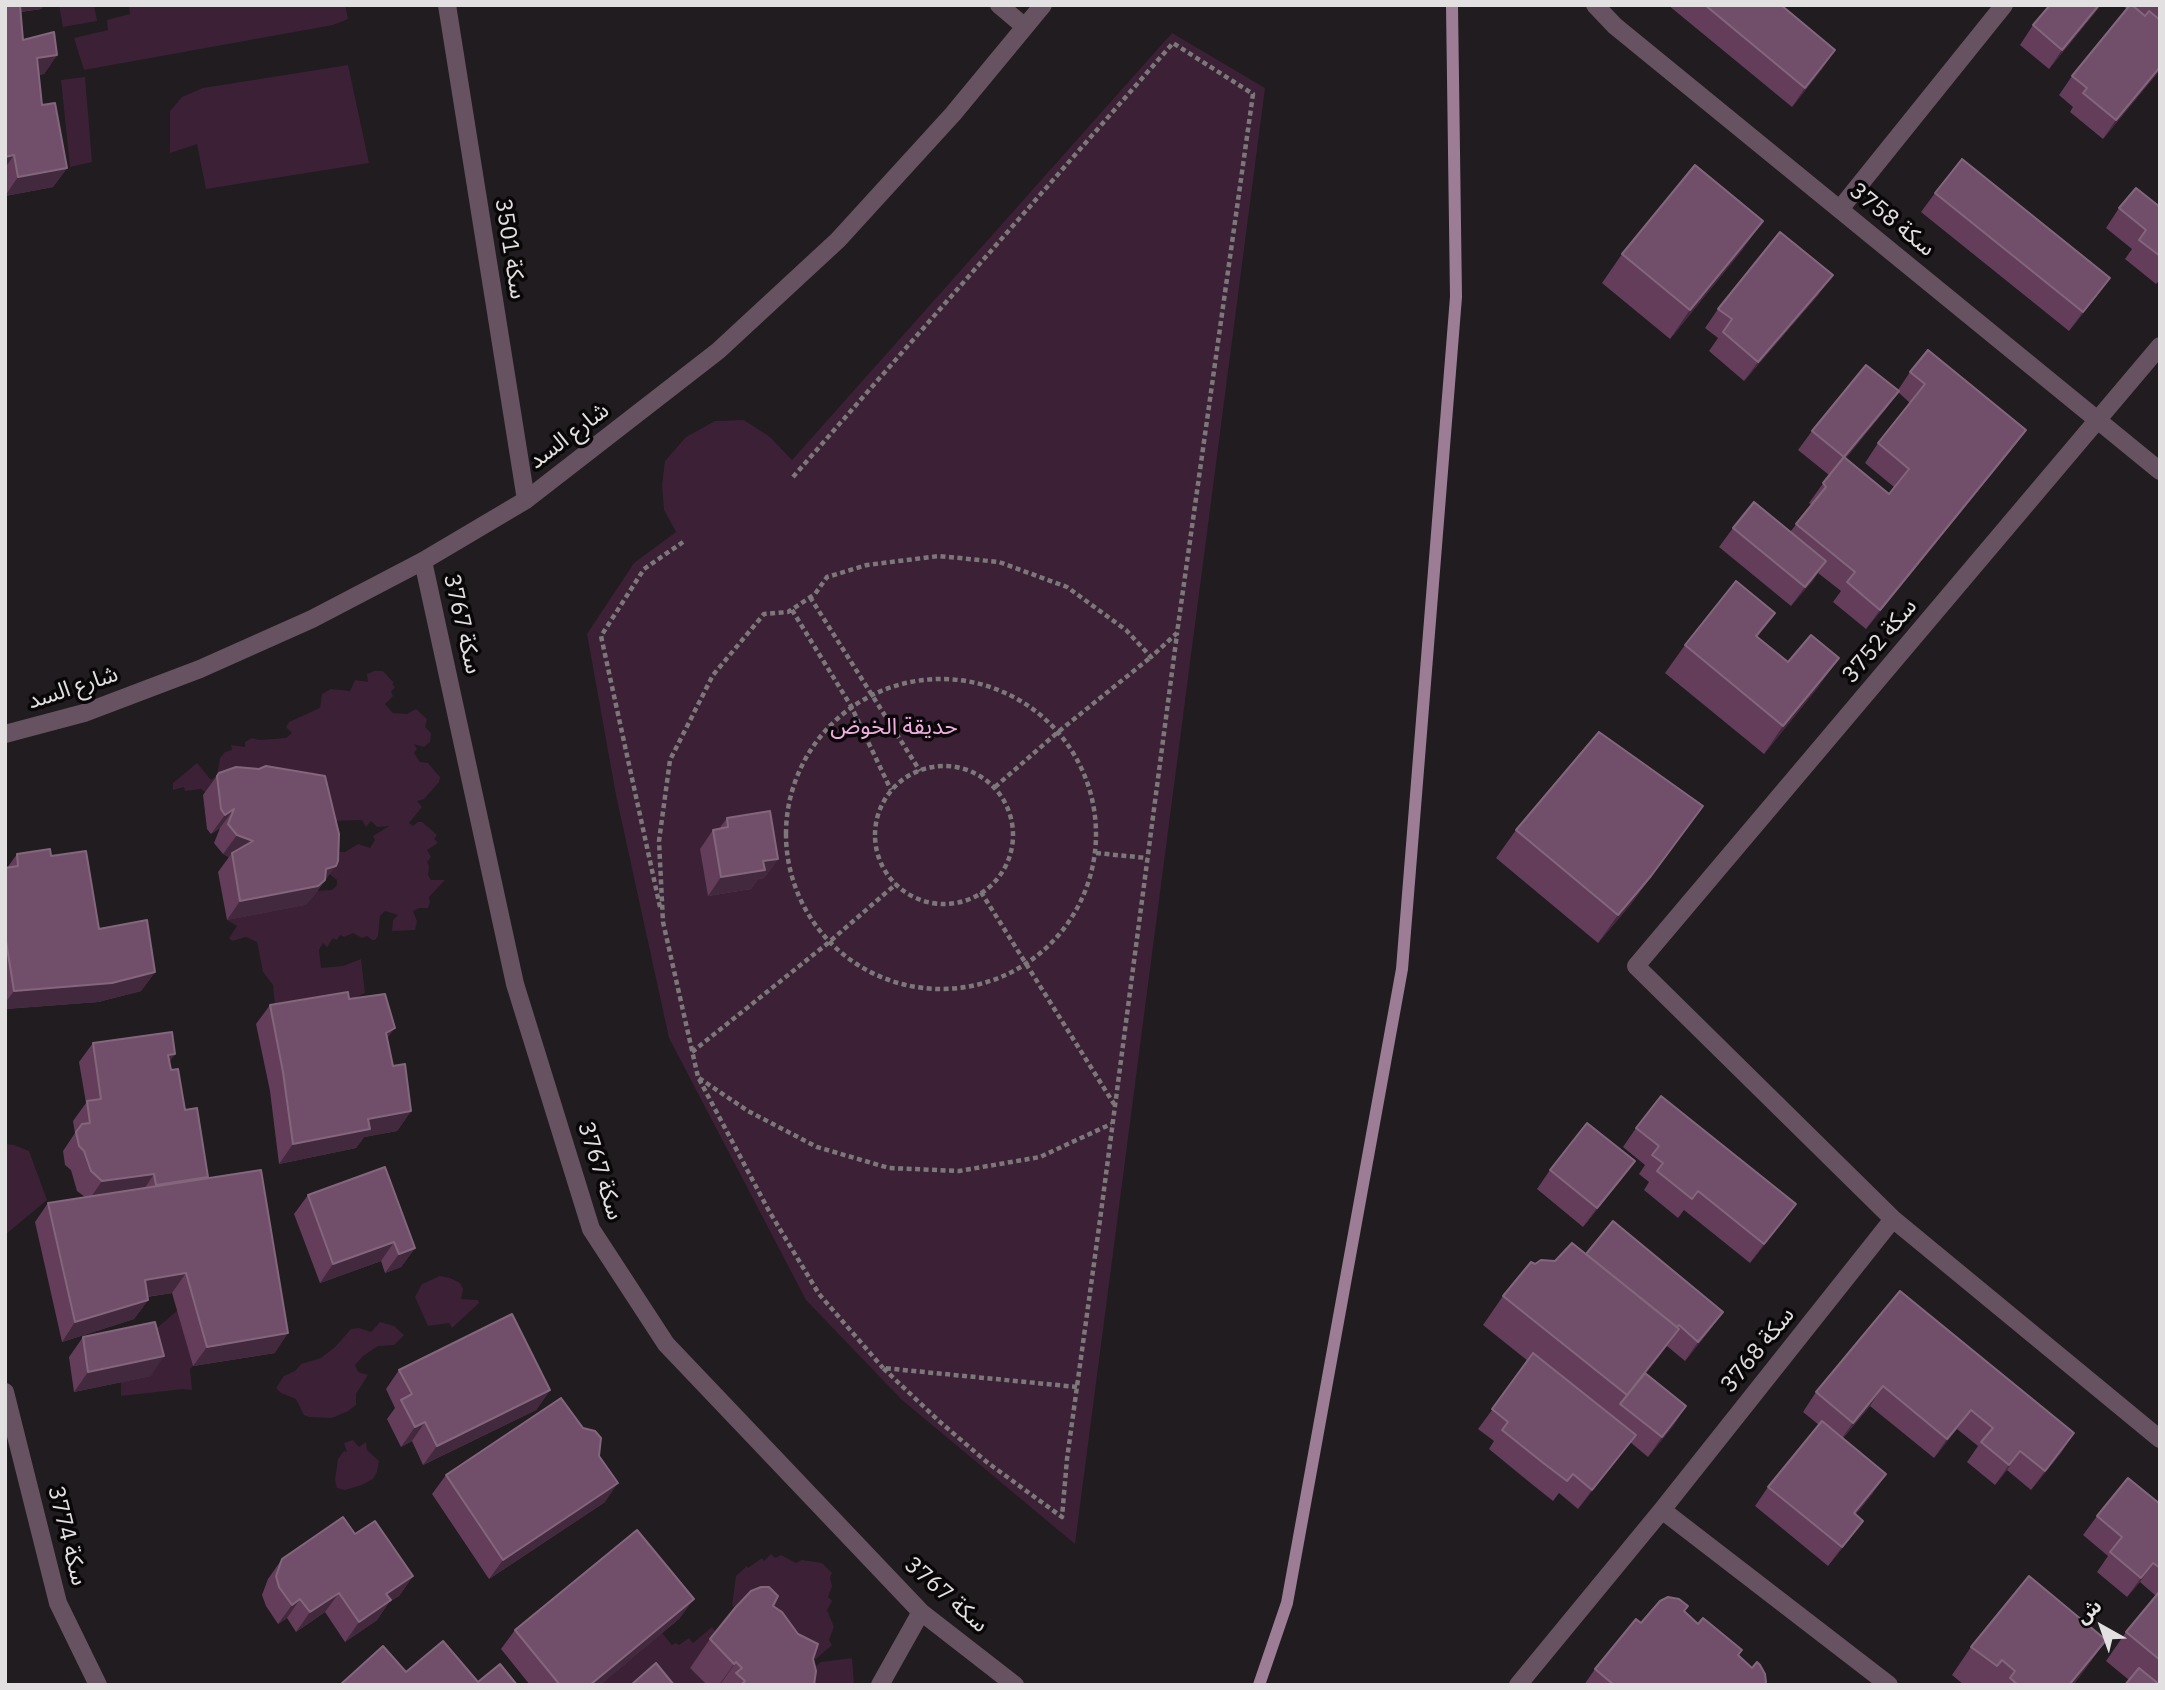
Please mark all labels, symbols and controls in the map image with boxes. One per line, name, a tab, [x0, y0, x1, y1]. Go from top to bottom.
street label: سكة 3758	[1844, 177, 1940, 263]
street label: سكة 3501	[488, 197, 532, 301]
street label: شارع السد	[523, 397, 615, 475]
street label: سكة 3767	[437, 571, 487, 677]
street label: سكة 3752	[1837, 593, 1923, 689]
street label: شارع السد	[24, 660, 122, 716]
park label: حديقة الخوض	[830, 713, 958, 741]
street label: سكة 3767	[571, 1118, 629, 1224]
street label: سكة 3768	[1715, 1302, 1801, 1398]
street label: سكة 3774	[41, 1483, 93, 1589]
street label: سكة 3767	[899, 1551, 993, 1639]
north arrow	[2067, 1592, 2137, 1662]
text: ش	[2071, 1593, 2106, 1628]

